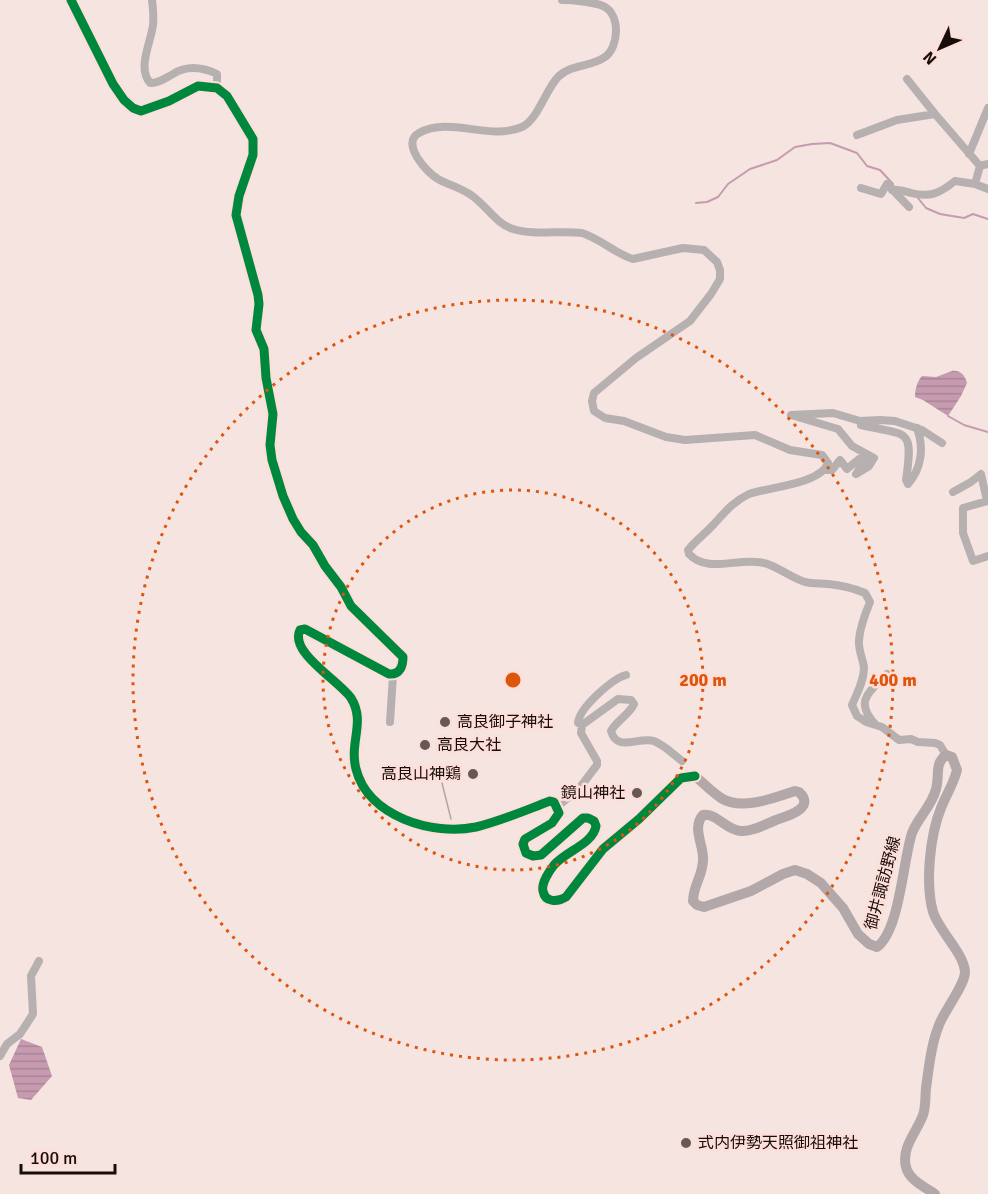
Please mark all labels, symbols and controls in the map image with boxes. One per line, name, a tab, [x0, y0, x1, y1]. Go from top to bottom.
north arrow	[910, 18, 970, 78]
text: N	[919, 47, 941, 69]
text: 200 m	[679, 669, 727, 691]
text: 400 m	[869, 669, 917, 691]
centre of rings	[503, 670, 523, 690]
place label: 高良御子神社	[457, 712, 553, 732]
marker: 高良御子神社	[438, 715, 452, 729]
place label: 高良大社	[437, 735, 501, 755]
marker: 高良大社	[418, 738, 432, 752]
place label: 高良山神鶏	[381, 764, 461, 784]
marker: 高良山神鶏	[466, 767, 480, 781]
place label: 鏡山神社	[561, 783, 625, 803]
marker: 鏡山神社	[630, 786, 644, 800]
street label: 御井諏訪野線	[861, 834, 905, 932]
place label: 式内伊勢天照御祖神社	[698, 1133, 858, 1153]
marker: 式内伊勢天照御祖神社	[679, 1136, 693, 1150]
scale bar	[21, 1137, 116, 1175]
text: 100 m	[30, 1147, 77, 1169]

